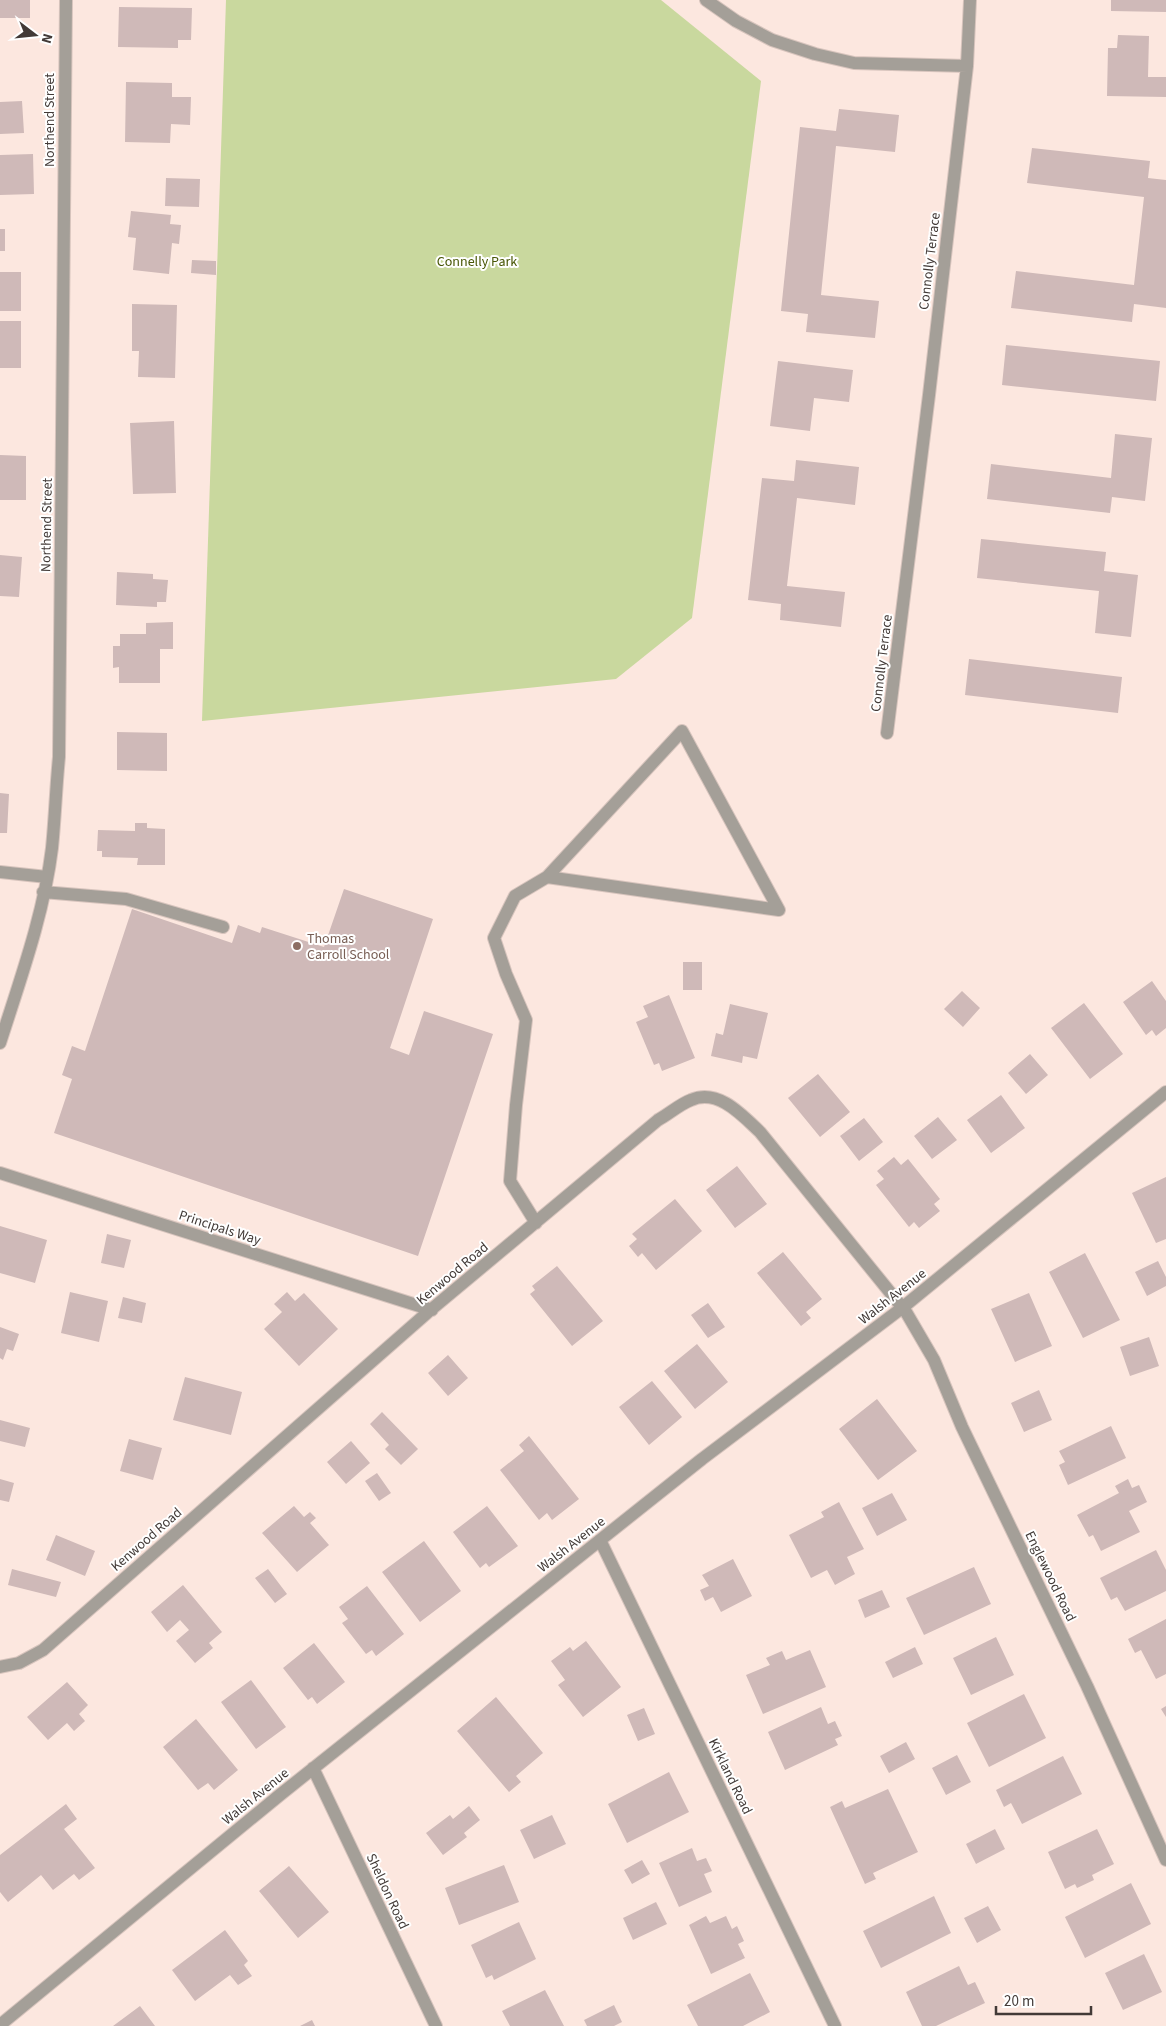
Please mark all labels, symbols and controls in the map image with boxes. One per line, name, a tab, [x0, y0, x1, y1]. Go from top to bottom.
north arrow	[10, 10, 60, 60]
text: N	[36, 31, 57, 46]
street label: Northend Street	[40, 73, 60, 167]
street label: Connolly Terrace	[914, 211, 946, 311]
park label: Connelly Park	[437, 252, 517, 272]
street label: Northend Street	[36, 478, 58, 572]
street label: Connolly Terrace	[866, 613, 898, 713]
place label: Thomas Carroll School	[307, 929, 390, 965]
marker: Thomas Carroll School	[291, 940, 303, 952]
street label: Principals Way	[176, 1205, 264, 1251]
street label: Kenwood Road	[412, 1238, 493, 1310]
street label: Walsh Avenue	[855, 1264, 931, 1330]
street label: Kenwood Road	[107, 1503, 187, 1576]
street label: Walsh Avenue	[534, 1512, 610, 1578]
street label: Englewood Road	[1020, 1528, 1081, 1625]
street label: Kirkland Road	[703, 1735, 757, 1818]
street label: Walsh Avenue	[218, 1764, 293, 1830]
street label: Sheldon Road	[361, 1850, 413, 1933]
scale bar	[996, 1984, 1091, 2016]
text: 20 m	[1004, 1991, 1034, 2012]

